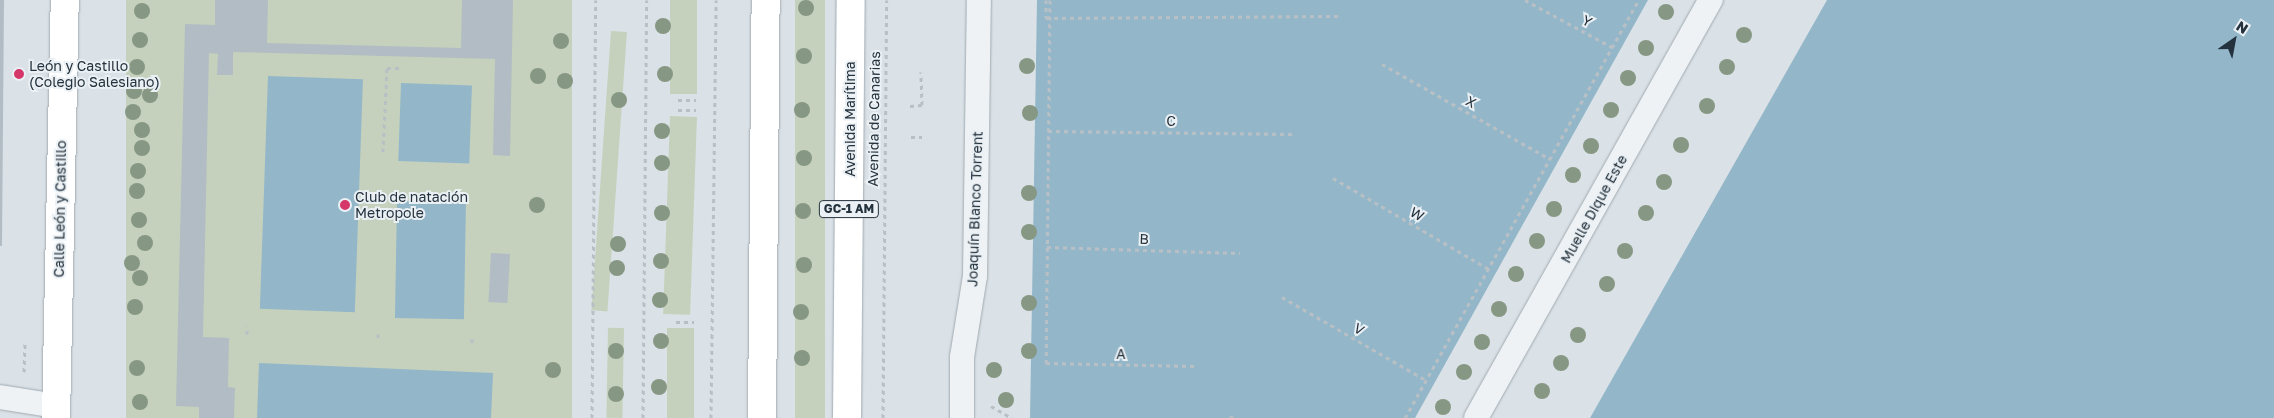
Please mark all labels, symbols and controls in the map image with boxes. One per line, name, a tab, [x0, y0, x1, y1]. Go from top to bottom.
street label: Y	[1579, 11, 1595, 31]
north arrow	[2209, 15, 2259, 65]
text: N	[2233, 17, 2252, 37]
street label: Avenida de Canarias	[864, 51, 884, 187]
place label: León y Castillo (Colegio Salesiano)	[29, 58, 160, 90]
street label: Avenida Marítima	[842, 61, 858, 177]
marker: León y Castillo (Colegio Salesiano)	[13, 68, 25, 80]
street label: X	[1463, 92, 1479, 112]
street label: C	[1166, 113, 1176, 129]
street label: Joaquín Blanco Torrent	[964, 131, 986, 287]
street label: Calle León y Castillo	[50, 140, 70, 278]
street label: Muelle Dique Este	[1557, 152, 1631, 266]
place label: Club de natación Metropole	[355, 189, 468, 222]
marker: Club de natación Metropole	[339, 199, 351, 211]
road number: GC-1 AM	[818, 200, 880, 218]
street label: W	[1407, 203, 1427, 225]
street label: B	[1139, 230, 1149, 248]
street label: V	[1351, 319, 1367, 339]
street label: A	[1116, 346, 1126, 362]

